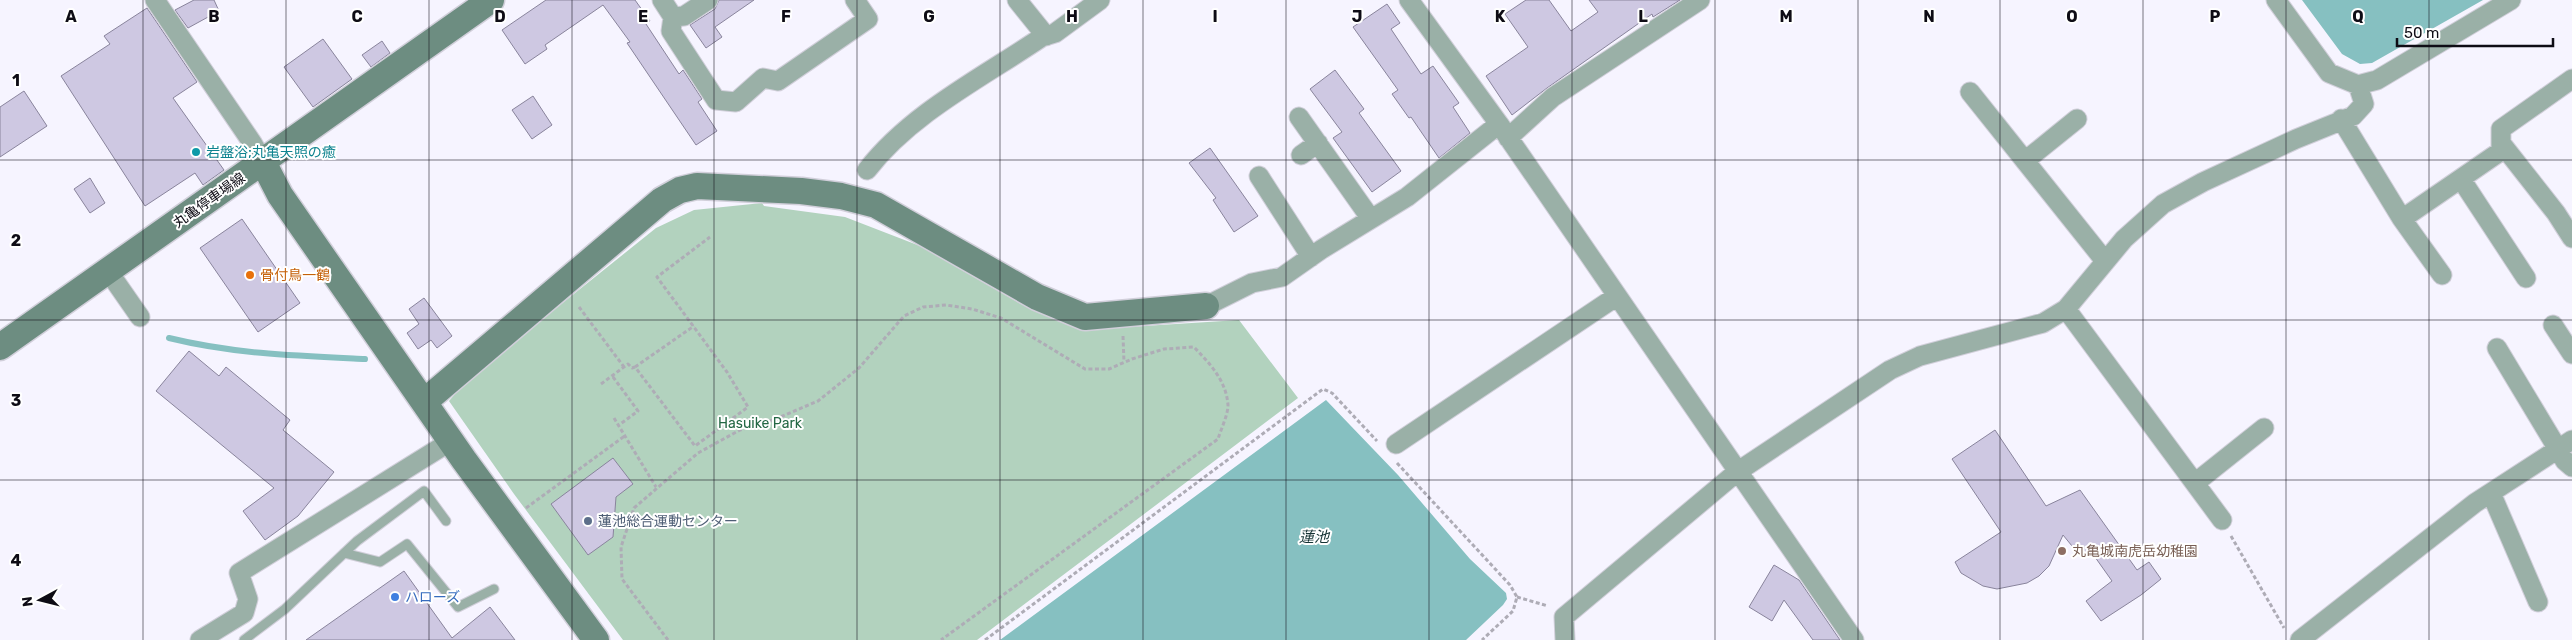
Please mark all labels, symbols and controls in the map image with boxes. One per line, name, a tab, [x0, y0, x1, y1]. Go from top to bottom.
text: A	[65, 7, 77, 26]
text: B	[208, 7, 220, 26]
text: C	[351, 7, 363, 26]
text: D	[494, 7, 506, 26]
text: E	[638, 7, 648, 26]
text: F	[781, 7, 791, 26]
text: G	[923, 7, 935, 26]
text: H	[1066, 7, 1078, 26]
text: I	[1212, 7, 1218, 26]
text: J	[1352, 7, 1362, 26]
text: K	[1495, 7, 1506, 26]
text: L	[1638, 7, 1648, 26]
text: M	[1779, 7, 1793, 26]
text: N	[1923, 7, 1935, 26]
text: O	[2066, 7, 2078, 26]
text: P	[2210, 7, 2221, 26]
text: Q	[2352, 7, 2364, 26]
scale bar	[2397, 15, 2553, 47]
text: 50 m	[2404, 24, 2439, 42]
text: 1	[12, 71, 20, 90]
place label: 岩盤浴;丸亀天照の癒	[206, 144, 336, 161]
marker: 岩盤浴;丸亀天照の癒	[190, 146, 202, 158]
street label: 丸亀停車場線	[170, 169, 249, 231]
text: 2	[11, 231, 21, 250]
place label: 骨付鳥一鶴	[260, 267, 330, 284]
marker: 骨付鳥一鶴	[244, 269, 256, 281]
text: 3	[11, 391, 21, 410]
park label: Hasuike Park	[718, 415, 803, 432]
place label: 蓮池総合運動センター	[598, 513, 738, 530]
marker: 蓮池総合運動センター	[582, 515, 594, 527]
water label: 蓮池	[1299, 528, 1331, 546]
place label: 丸亀城南虎岳幼稚園	[2072, 543, 2198, 560]
marker: 丸亀城南虎岳幼稚園	[2056, 545, 2068, 557]
text: 4	[11, 551, 22, 570]
north arrow	[15, 575, 65, 625]
place label: ハローズ	[405, 589, 460, 606]
marker: ハローズ	[389, 591, 401, 603]
text: N	[19, 595, 37, 608]

